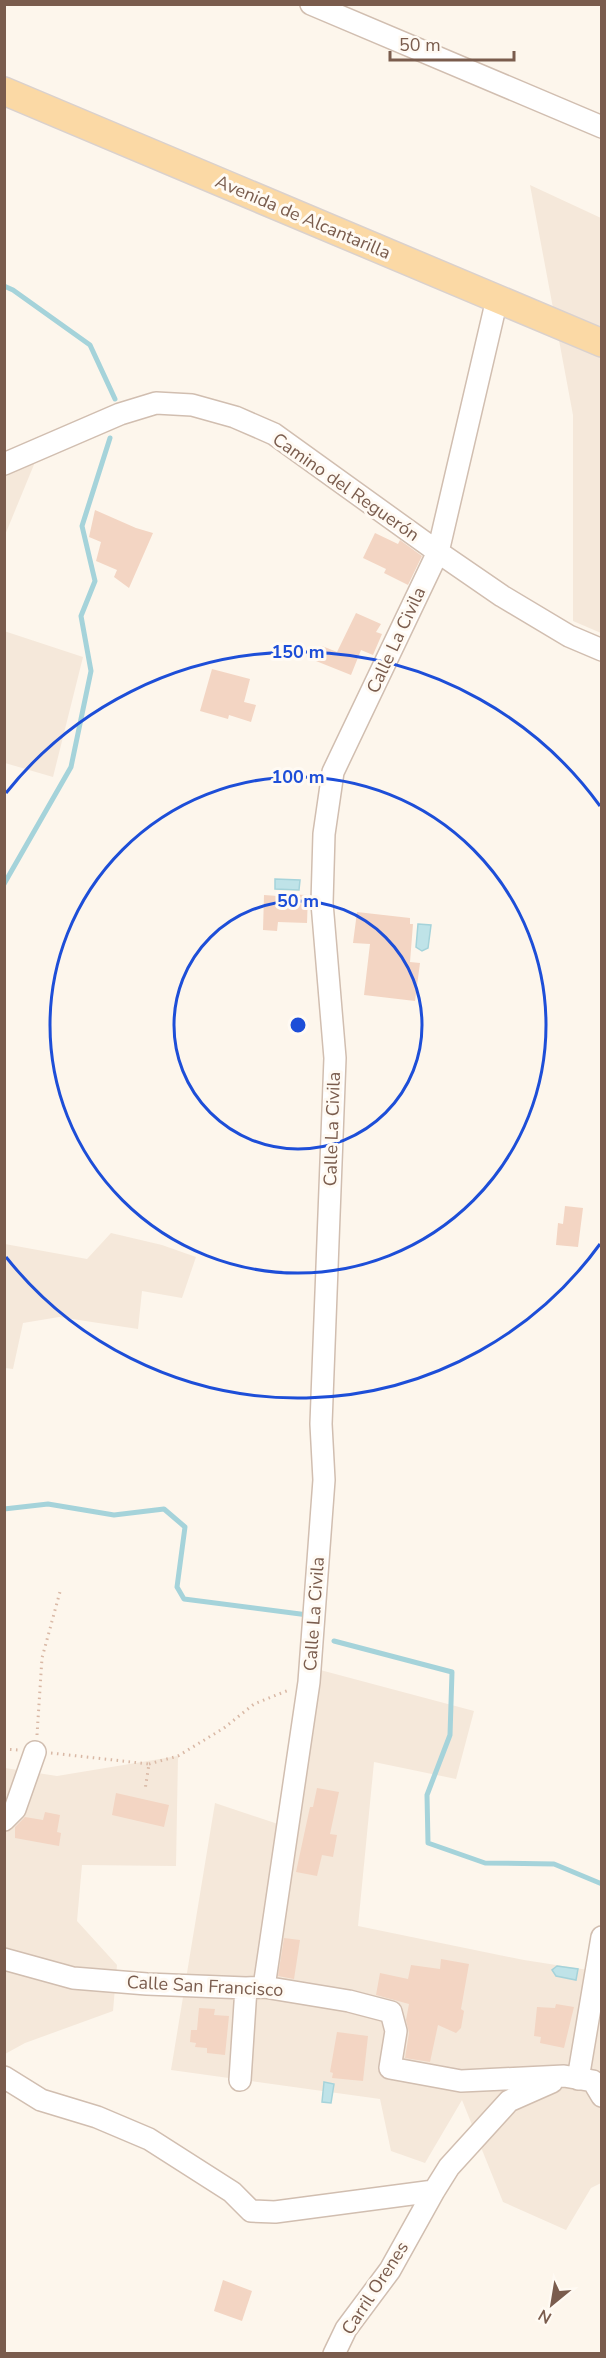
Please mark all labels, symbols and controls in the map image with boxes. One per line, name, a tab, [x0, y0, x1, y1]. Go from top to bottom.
scale bar	[390, 24, 514, 62]
text: 50 m	[399, 33, 441, 57]
street label: Avenida de Alcantarilla	[212, 169, 394, 265]
street label: Camino del Reguerón	[268, 427, 424, 547]
street label: Calle La Civila	[361, 583, 431, 697]
text: 150 m	[271, 640, 325, 664]
text: 100 m	[271, 765, 325, 789]
text: 50 m	[277, 889, 319, 913]
centre of rings	[288, 1015, 308, 1035]
street label: Calle La Civila	[318, 1071, 346, 1187]
street label: Calle La Civila	[298, 1556, 330, 1672]
street label: Calle San Francisco	[126, 1970, 284, 2002]
street label: Carril Orenes	[336, 2237, 414, 2339]
north arrow	[522, 2274, 582, 2334]
text: N	[534, 2304, 556, 2329]

